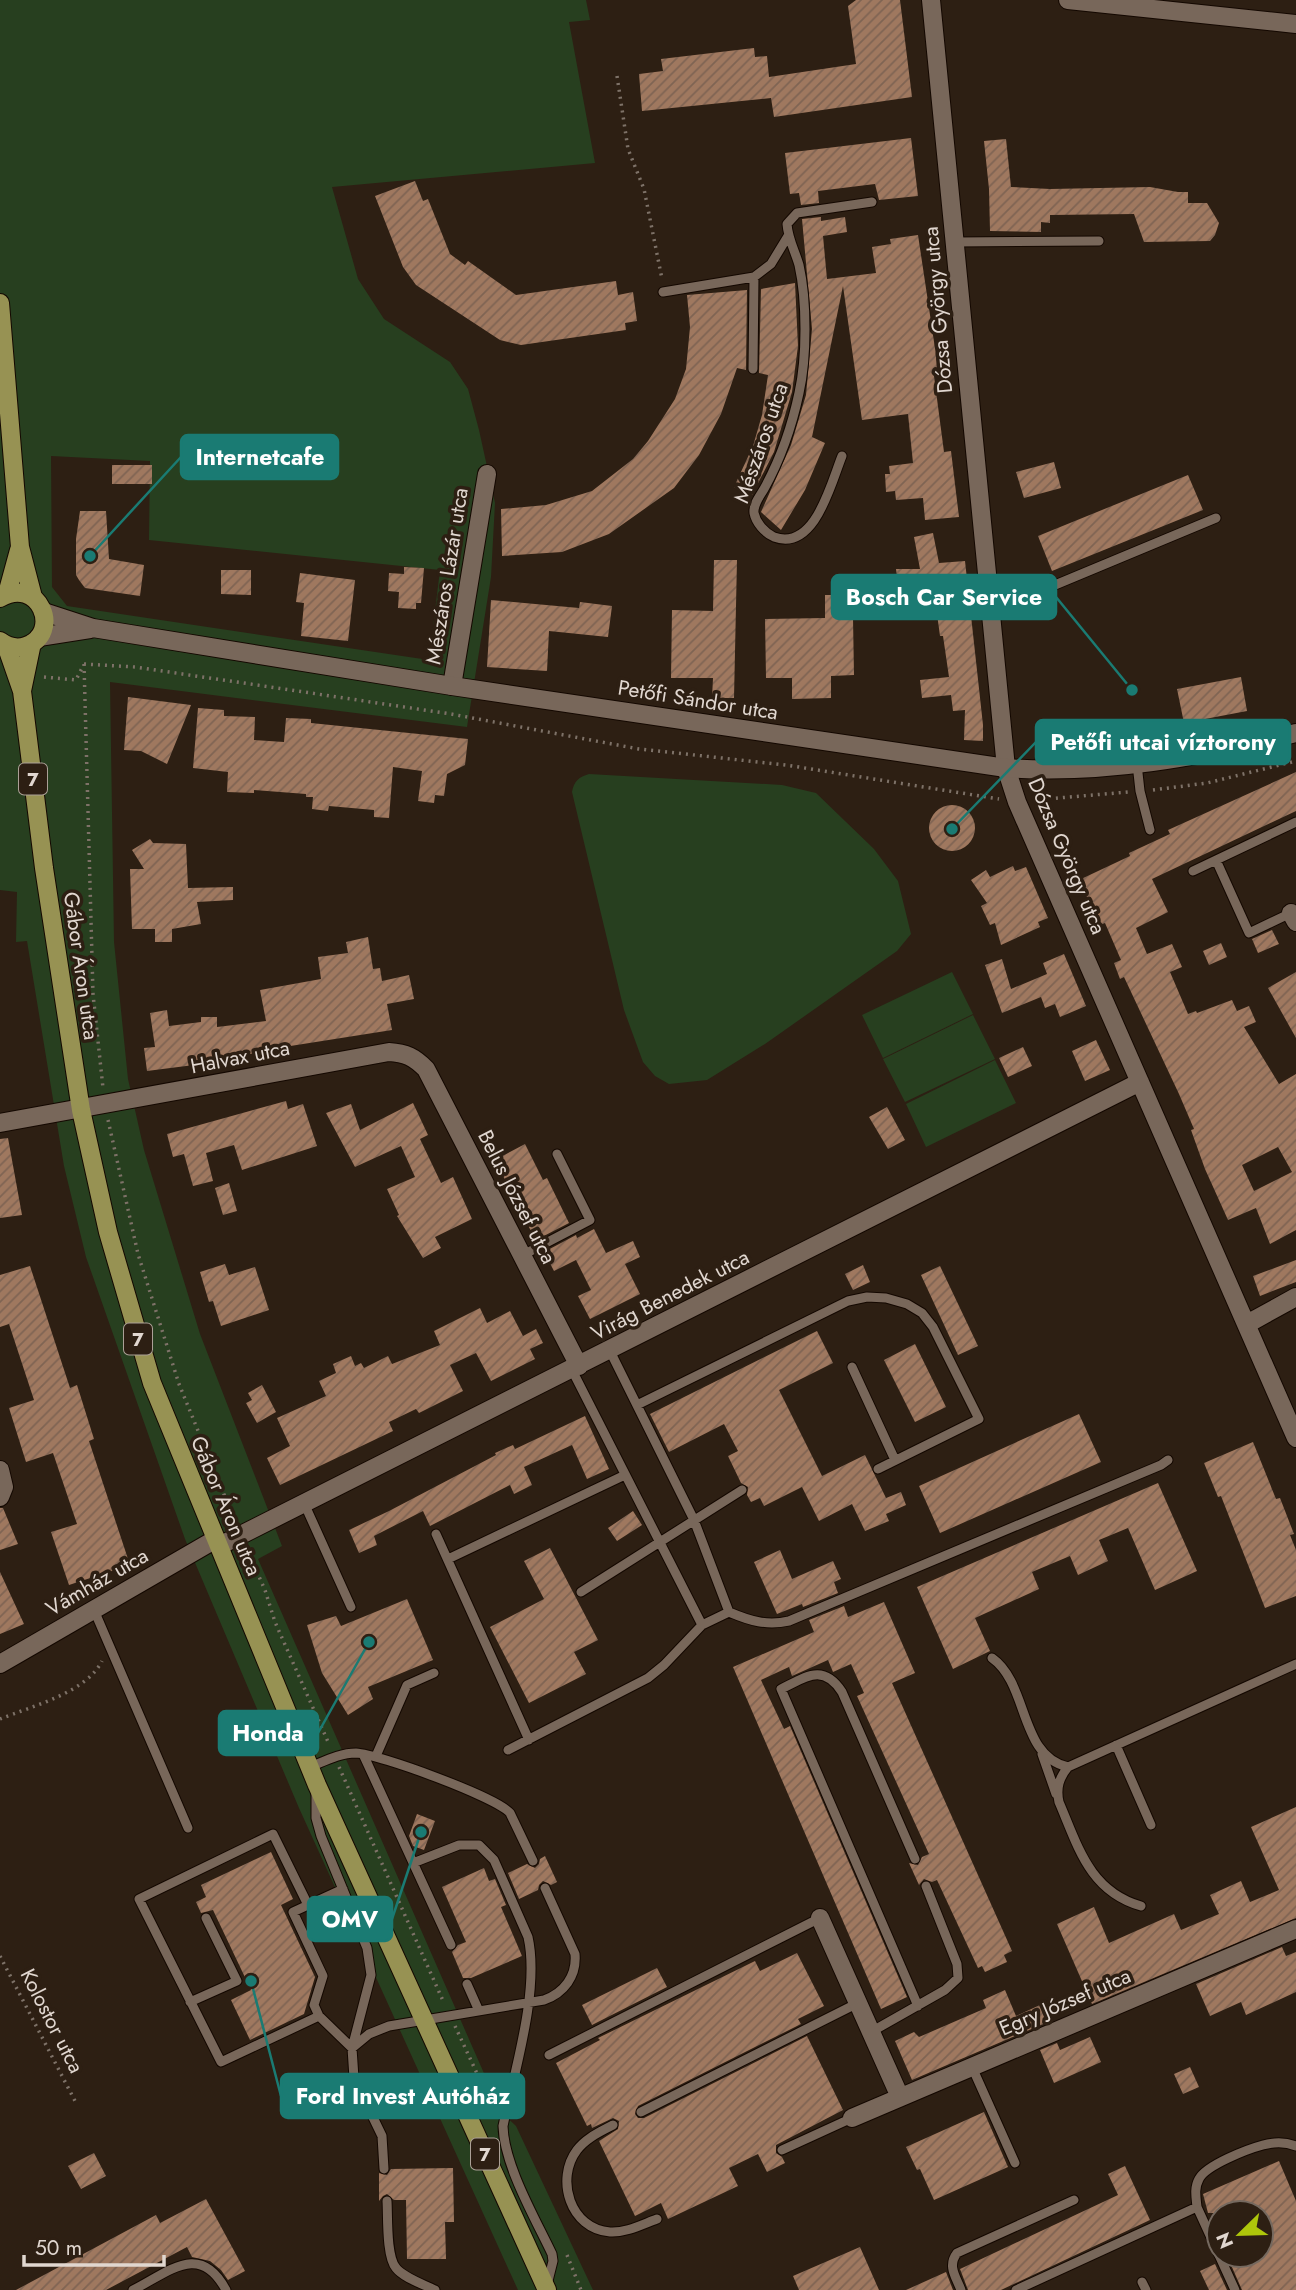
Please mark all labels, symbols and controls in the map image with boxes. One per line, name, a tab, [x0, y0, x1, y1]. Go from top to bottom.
street label: Dózsa György utca	[916, 225, 960, 395]
street label: Mészáros utca	[726, 379, 796, 507]
callout: Internetcafe	[181, 435, 338, 479]
text: Internetcafe	[195, 440, 325, 474]
street label: Mészáros Lázár utca	[418, 486, 476, 666]
callout: Bosch Car Service	[832, 575, 1056, 619]
text: Bosch Car Service	[846, 580, 1042, 614]
street label: Petőfi Sándor utca	[616, 673, 780, 727]
callout: Petőfi utcai víztorony	[1036, 720, 1290, 764]
text: Petőfi utcai víztorony	[1050, 725, 1277, 759]
road number: 7	[19, 764, 47, 794]
street label: Dózsa György utca	[1020, 773, 1114, 939]
street label: Gábor Áron utca	[56, 890, 106, 1042]
street label: Halvax utca	[188, 1033, 292, 1081]
street label: Belus József utca	[470, 1125, 564, 1269]
street label: Virág Benedek utca	[586, 1242, 754, 1348]
road number: 7	[124, 1324, 152, 1354]
street label: Gábor Áron utca	[183, 1431, 269, 1581]
street label: Vámház utca	[40, 1541, 154, 1623]
callout: Honda	[219, 1711, 318, 1755]
text: Honda	[232, 1716, 304, 1750]
callout: OMV	[308, 1897, 392, 1941]
text: OMV	[322, 1902, 378, 1936]
street label: Egry József utca	[994, 1961, 1136, 2043]
street label: Kolostor utca	[13, 1964, 91, 2078]
callout: Ford Invest Autóház	[281, 2074, 524, 2118]
text: Ford Invest Autóház	[296, 2079, 510, 2113]
road number: 7	[471, 2138, 499, 2170]
north arrow	[1205, 2199, 1275, 2269]
scale bar	[24, 2224, 164, 2268]
text: N	[1209, 2228, 1240, 2253]
text: 50 m	[35, 2233, 82, 2263]

